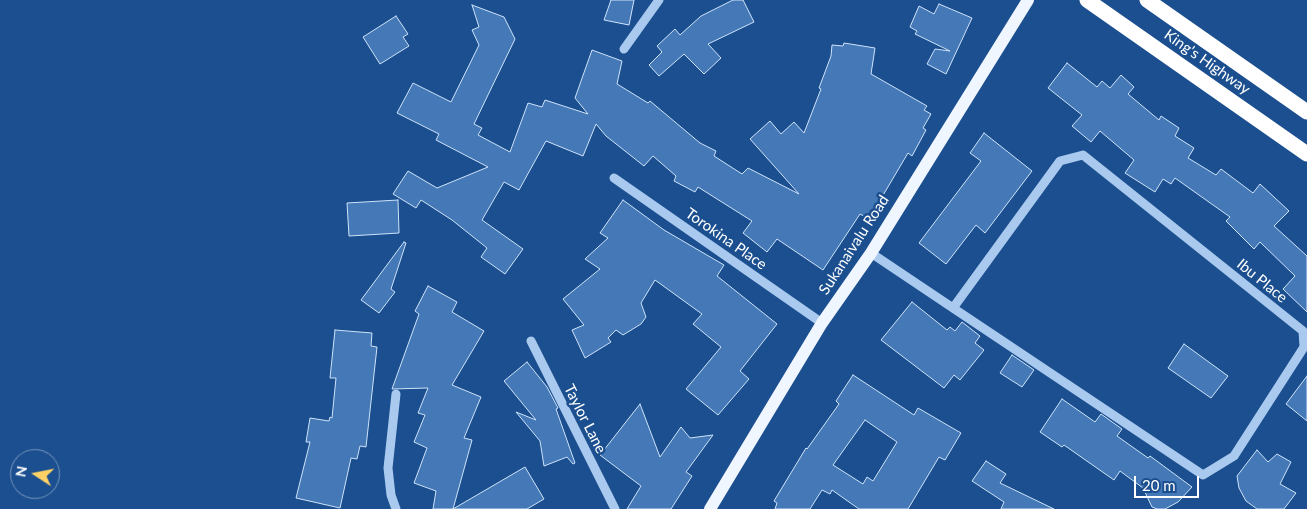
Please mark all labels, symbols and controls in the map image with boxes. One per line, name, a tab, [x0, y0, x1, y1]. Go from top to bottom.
street label: King's Highway	[1161, 26, 1253, 98]
street label: Sukanaivalu Road	[815, 192, 893, 298]
street label: Torokina Place	[682, 204, 770, 274]
street label: Ibu Place	[1233, 255, 1291, 307]
street label: Taylor Lane	[560, 382, 610, 456]
north arrow	[10, 449, 60, 499]
text: N	[11, 464, 30, 478]
scale bar	[1137, 466, 1202, 498]
text: 20 m	[1142, 476, 1176, 494]

